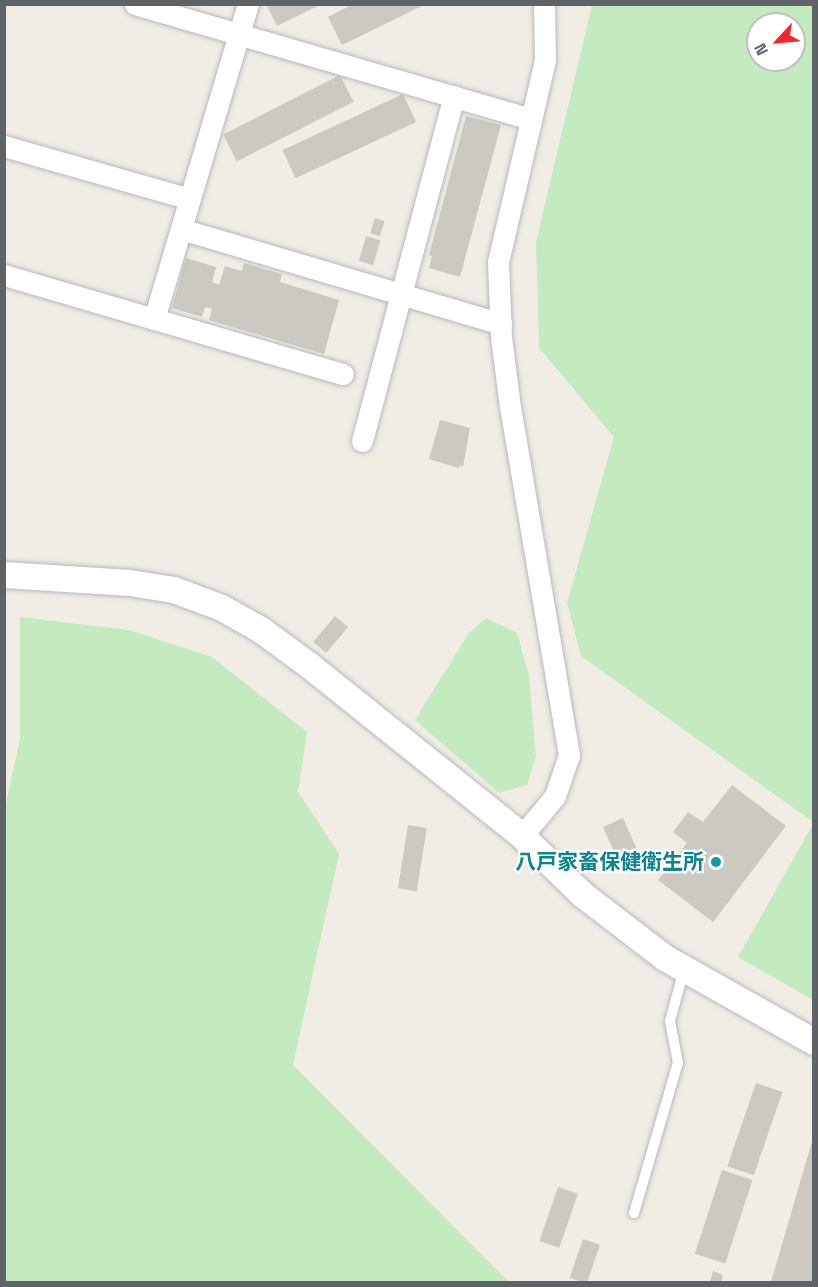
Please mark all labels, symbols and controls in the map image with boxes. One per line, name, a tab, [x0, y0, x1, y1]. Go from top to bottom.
north arrow	[746, 12, 806, 72]
text: N	[749, 40, 773, 59]
place label: 八戸家畜保健衛生所	[515, 849, 704, 875]
marker: 八戸家畜保健衛生所	[709, 855, 723, 869]

